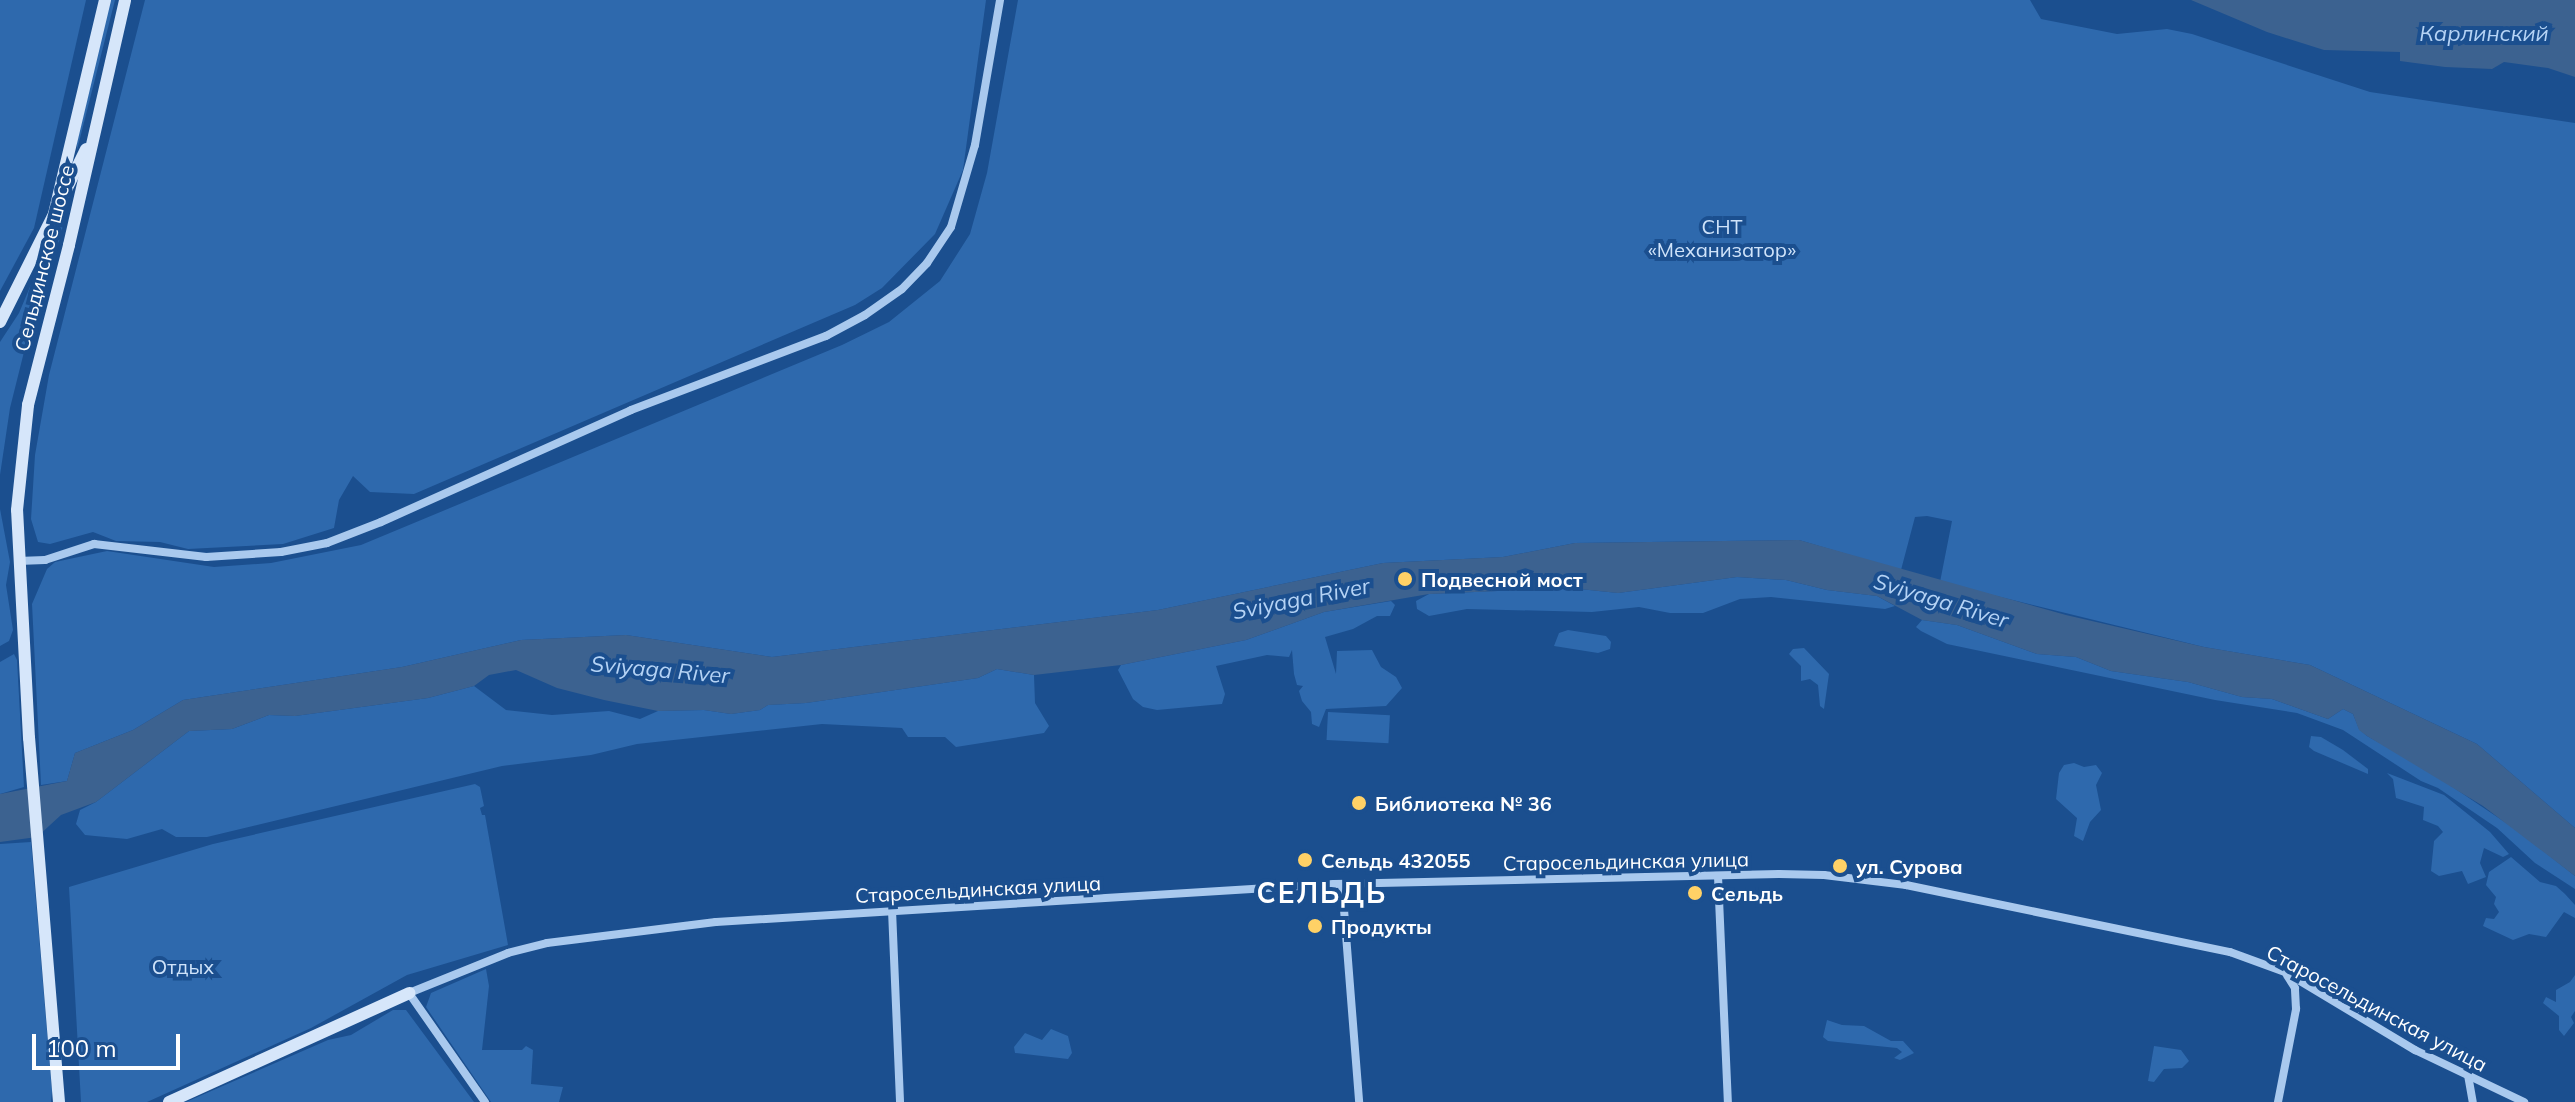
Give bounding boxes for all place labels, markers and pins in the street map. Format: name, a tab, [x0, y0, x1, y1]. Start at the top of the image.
place label: Подвесной мост	[1421, 567, 1583, 591]
marker: Подвесной мост	[1396, 570, 1414, 588]
place label: Библиотека № 36	[1375, 791, 1552, 815]
marker: Библиотека № 36	[1350, 794, 1368, 812]
place label: Сельдь 432055	[1321, 848, 1471, 872]
marker: Сельдь 432055	[1296, 851, 1314, 869]
place label: ул. Сурова	[1856, 854, 1963, 878]
marker: ул. Сурова	[1831, 857, 1849, 875]
place label: Сельдь	[1711, 881, 1783, 905]
marker: Сельдь	[1686, 884, 1704, 902]
place label: Продукты	[1331, 914, 1432, 938]
marker: Продукты	[1306, 917, 1324, 935]

